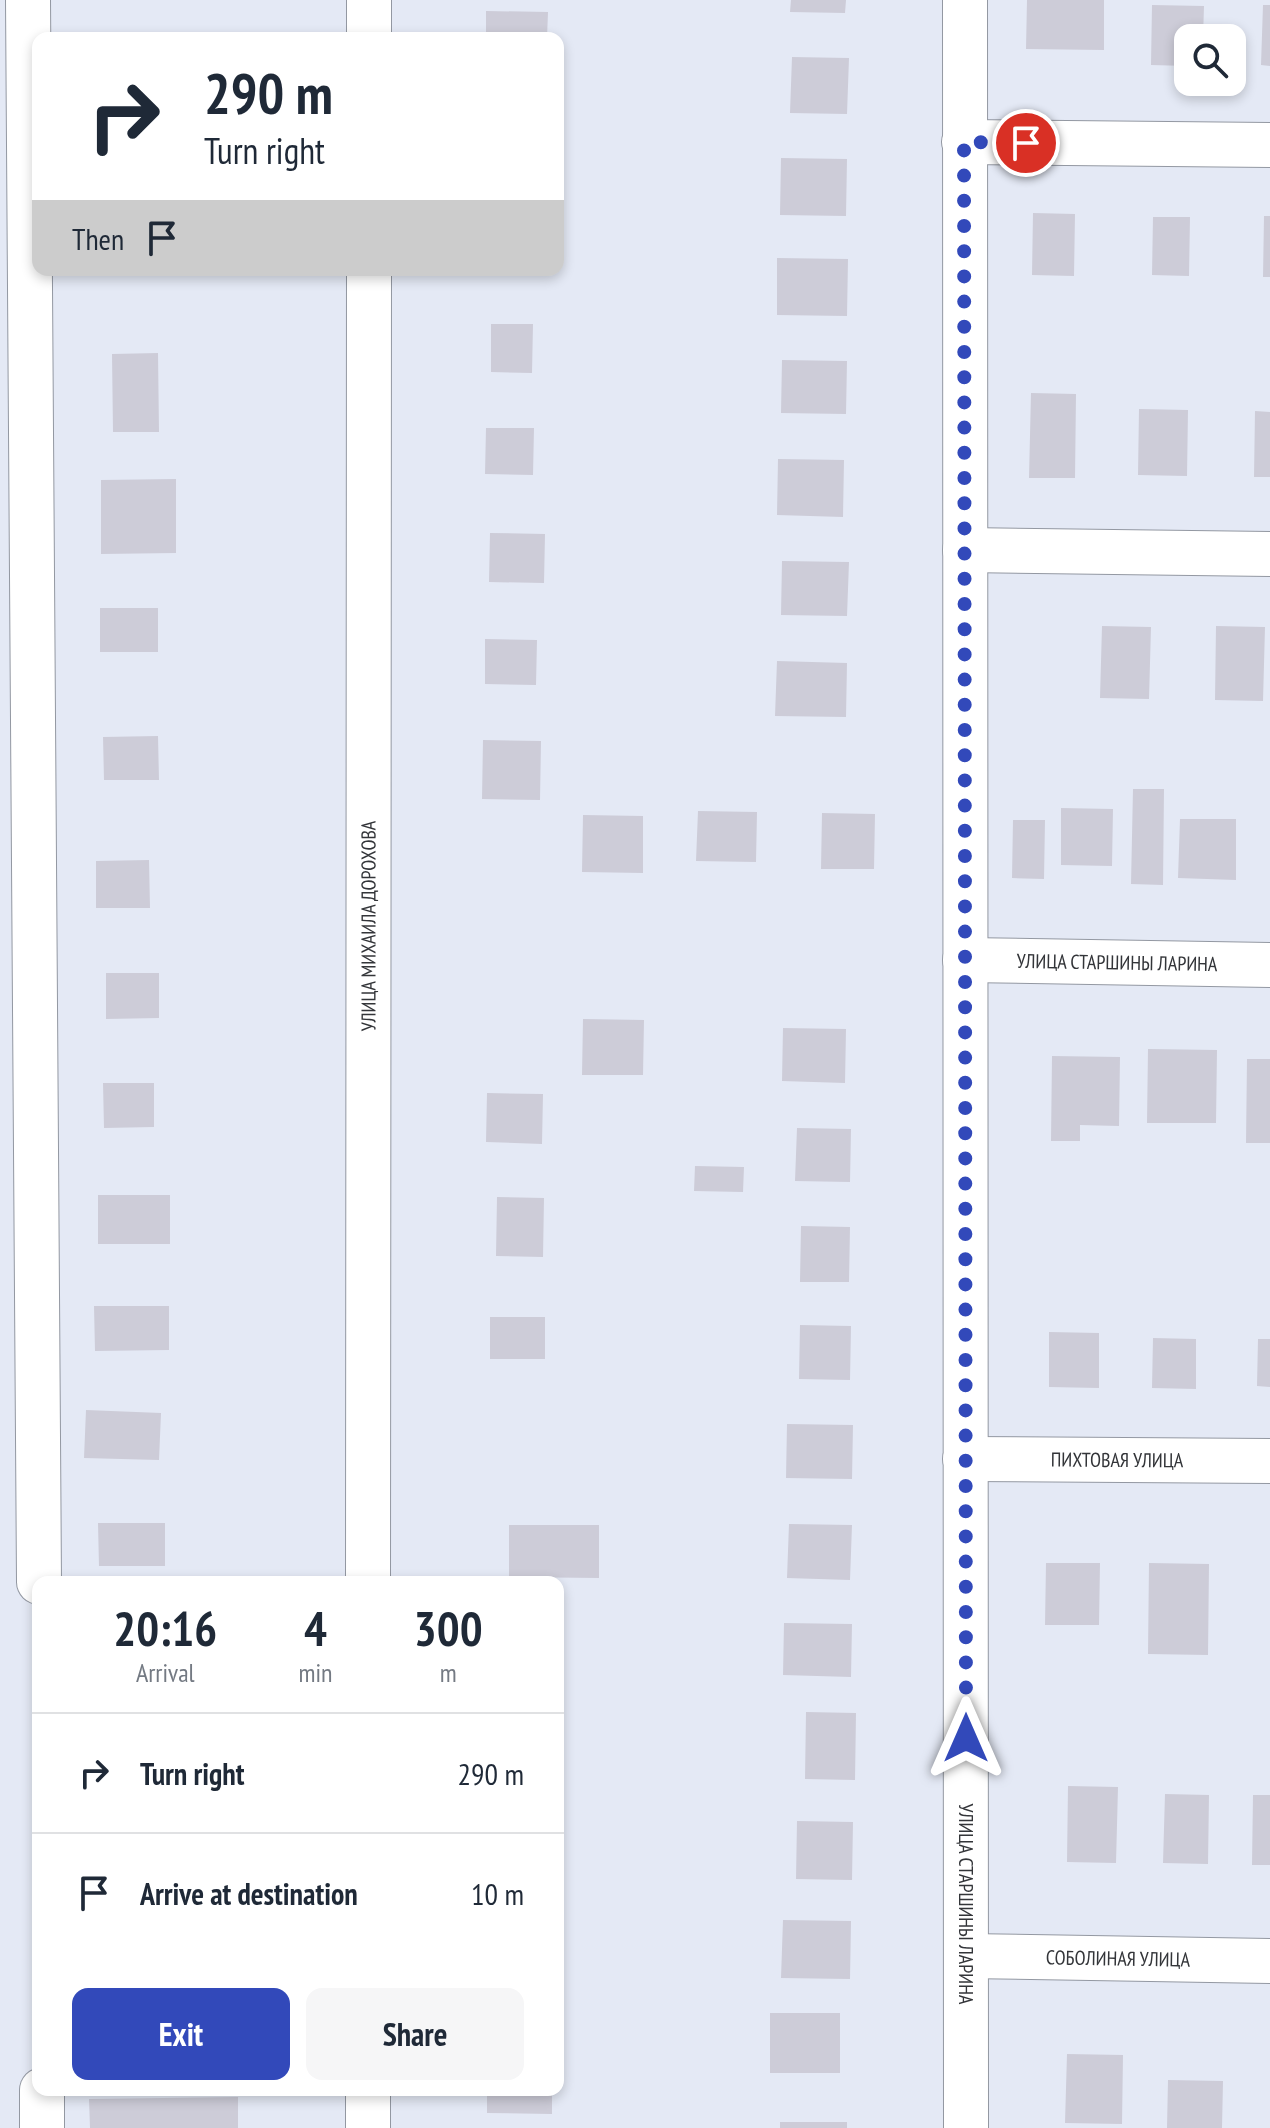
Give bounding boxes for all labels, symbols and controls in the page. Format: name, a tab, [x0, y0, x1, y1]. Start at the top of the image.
map controls	[1174, 24, 1246, 96]
button: search	[1174, 24, 1246, 96]
text: 290 m	[204, 57, 333, 129]
icon: right	[72, 64, 176, 168]
pin	[992, 109, 1060, 177]
icon: arrive	[1004, 121, 1048, 165]
text: Turn right	[204, 127, 325, 174]
icon: arrive	[140, 216, 184, 260]
text: Then	[72, 219, 124, 258]
street label: УЛИЦА МИХАИЛА ДОРОХОВА	[355, 820, 382, 1031]
street label: УЛИЦА СТАРШИНЫ ЛАРИНА	[1016, 948, 1218, 977]
street label: ПИХТОВАЯ УЛИЦА	[1051, 1447, 1184, 1473]
text: 20:16	[113, 1597, 217, 1659]
text: 4	[304, 1597, 327, 1659]
text: 300	[414, 1597, 483, 1659]
text: Arrival	[136, 1656, 195, 1689]
text: min	[298, 1656, 332, 1689]
text: m	[440, 1656, 457, 1689]
position arrow	[924, 1696, 1008, 1780]
icon: right	[72, 1751, 116, 1795]
text: Turn right	[140, 1754, 244, 1793]
text: 290 m	[458, 1754, 524, 1793]
street label: УЛИЦА СТАРШИНЫ ЛАРИНА	[953, 1804, 979, 2005]
icon: arrive	[72, 1871, 116, 1915]
text: Arrive at destination	[140, 1874, 358, 1913]
text: 10 m	[471, 1874, 524, 1913]
street label: СОБОЛИНАЯ УЛИЦА	[1046, 1944, 1191, 1973]
button: Exit	[72, 1988, 290, 2080]
button: Share	[306, 1988, 524, 2080]

